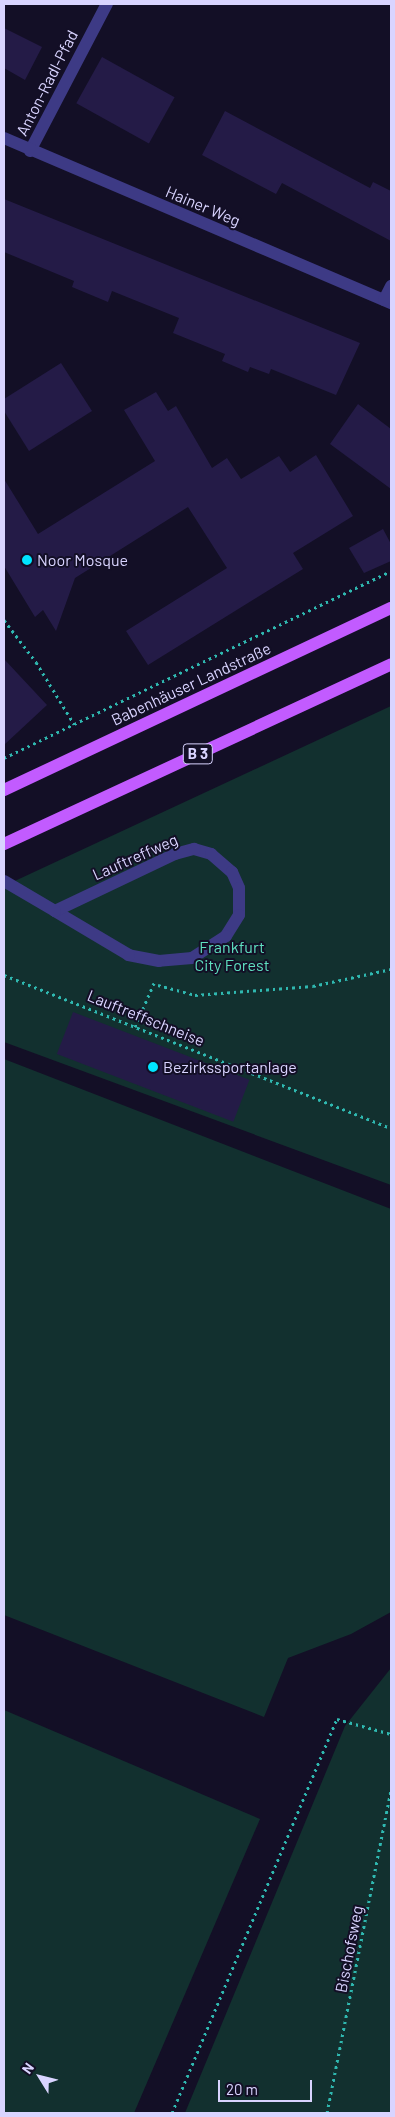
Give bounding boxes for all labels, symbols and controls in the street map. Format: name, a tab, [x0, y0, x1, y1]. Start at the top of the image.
street label: Anton-Radl-Pfad	[12, 27, 82, 139]
street label: Hainer Weg	[163, 182, 243, 230]
place label: Noor Mosque	[37, 550, 128, 570]
marker: Noor Mosque	[21, 554, 33, 566]
street label: Babenhäuser Landstraße	[108, 639, 274, 729]
road number: B 3	[182, 742, 214, 766]
street label: Lauftreffweg	[89, 830, 181, 884]
park label: Frankfurt City Forest	[195, 937, 269, 975]
street label: Lauftreffschneise	[85, 986, 207, 1050]
place label: Bezirkssportanlage	[163, 1057, 297, 1077]
marker: Bezirkssportanlage	[147, 1061, 159, 1073]
street label: Bischofsweg	[331, 1904, 367, 1994]
north arrow	[15, 2052, 65, 2102]
text: N	[18, 2059, 37, 2077]
scale bar	[220, 2070, 314, 2102]
text: 20 m	[226, 2080, 258, 2098]

